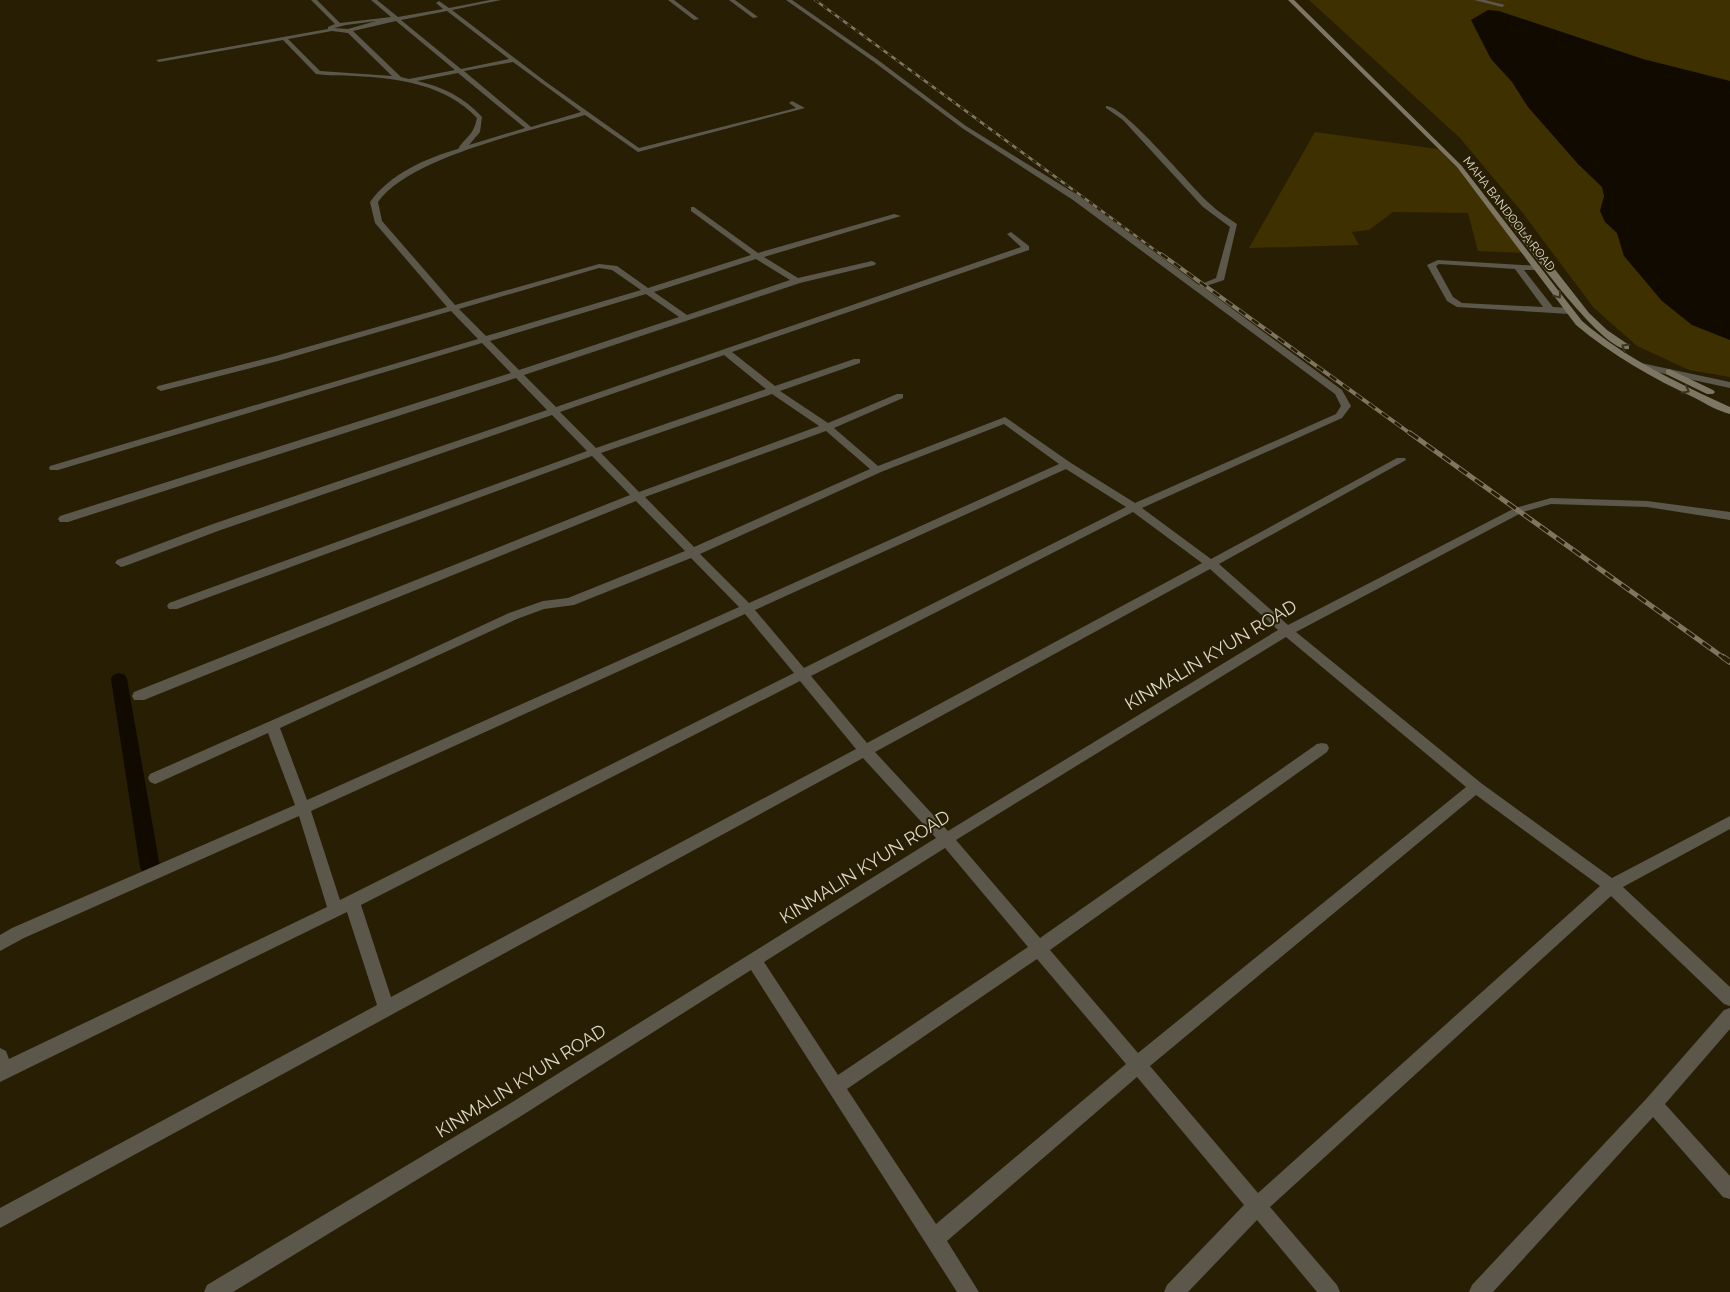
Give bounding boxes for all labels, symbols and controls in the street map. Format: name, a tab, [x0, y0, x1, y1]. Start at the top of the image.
street label: MAHA BANDOOLA ROAD	[1460, 154, 1558, 274]
one-way arrow	[1552, 289, 1560, 298]
one-way arrow	[1622, 343, 1631, 353]
one-way arrow	[1681, 384, 1690, 394]
street label: KINMALIN KYUN ROAD	[1121, 595, 1300, 714]
street label: KINMALIN KYUN ROAD	[776, 806, 954, 928]
street label: KINMALIN KYUN ROAD	[432, 1020, 610, 1142]

